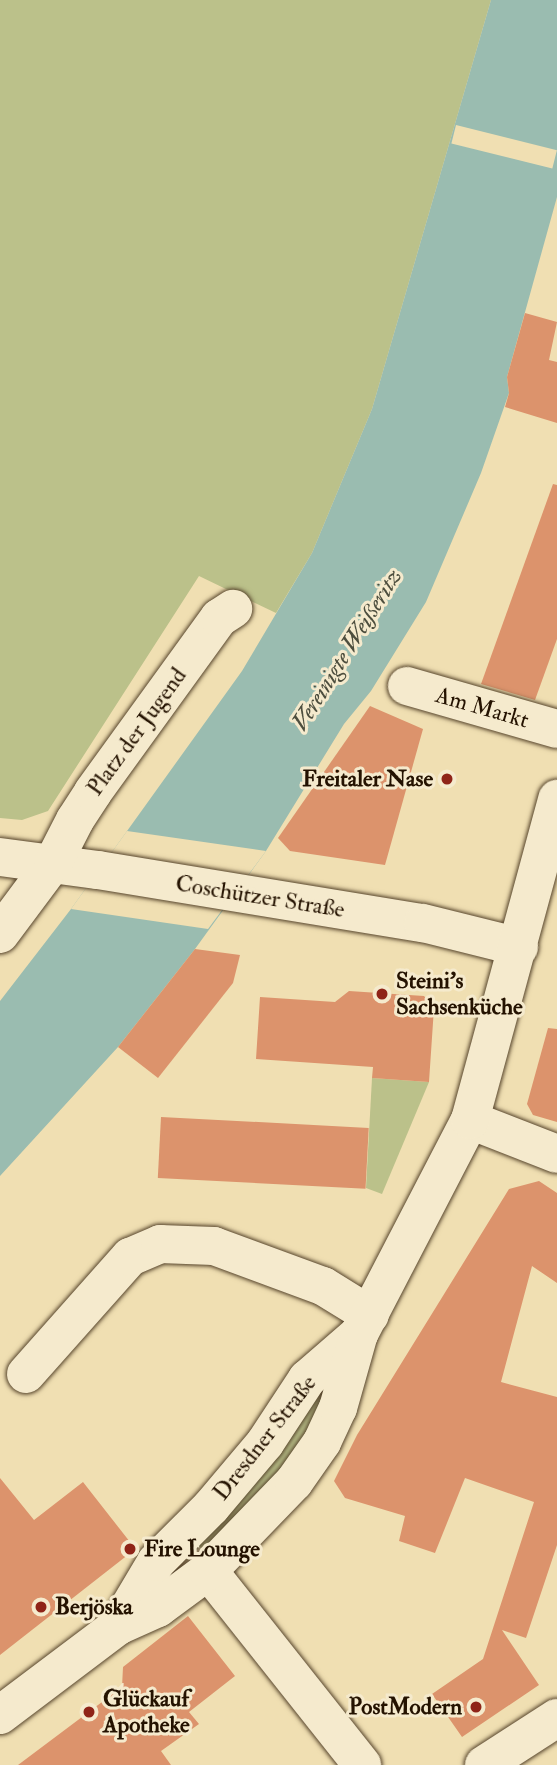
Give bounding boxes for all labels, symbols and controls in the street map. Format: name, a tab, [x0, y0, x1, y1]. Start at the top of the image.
water label: Vereinigte Weißeritz	[286, 564, 408, 736]
street label: Platz der Jugend	[81, 663, 193, 801]
street label: Am Markt	[432, 682, 532, 734]
place label: Freitaler Nase	[302, 765, 433, 793]
marker: Freitaler Nase	[439, 771, 455, 787]
street label: Coschützer Straße	[174, 870, 346, 924]
place label: Steini's Sachsenküche	[396, 967, 523, 1021]
marker: Steini's Sachsenküche	[374, 986, 390, 1002]
street label: Dresdner Straße	[208, 1370, 322, 1506]
place label: Fire Lounge	[144, 1535, 260, 1563]
marker: Fire Lounge	[122, 1541, 138, 1557]
place label: Berjöska	[55, 1593, 133, 1621]
marker: Berjöska	[33, 1599, 49, 1615]
place label: Glückauf Apotheke	[103, 1685, 190, 1739]
place label: PostModern	[349, 1693, 462, 1721]
marker: PostModern	[468, 1699, 484, 1715]
marker: Glückauf Apotheke	[81, 1704, 97, 1720]

